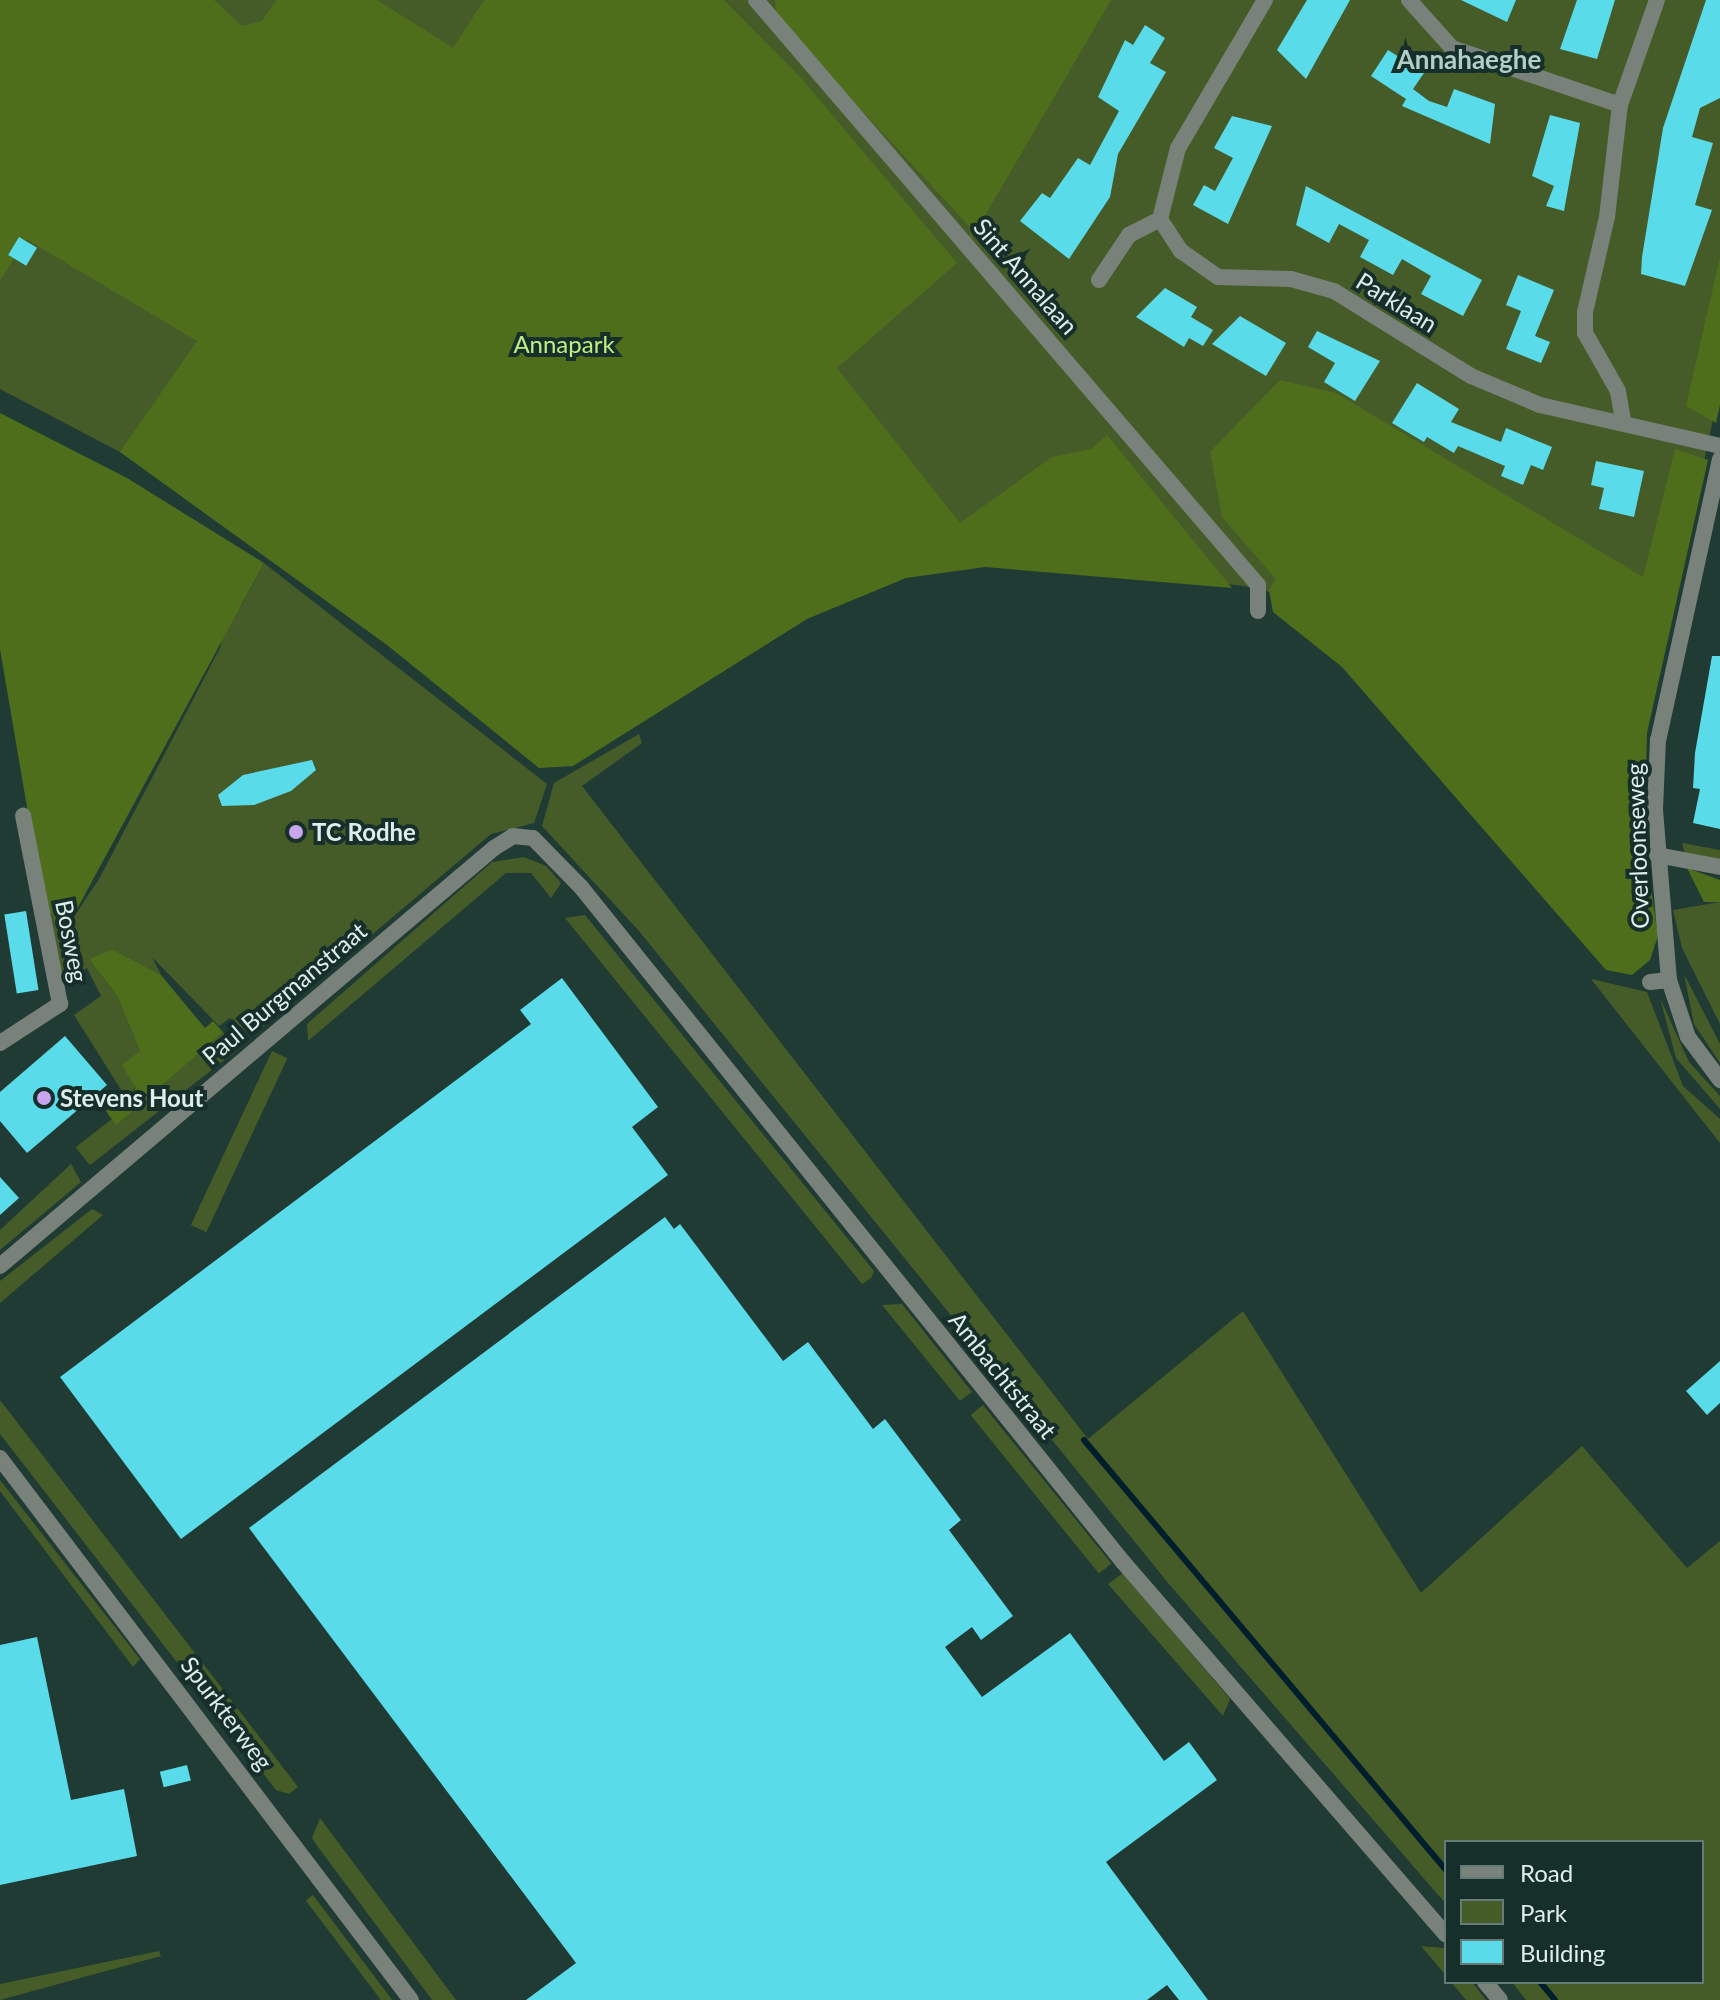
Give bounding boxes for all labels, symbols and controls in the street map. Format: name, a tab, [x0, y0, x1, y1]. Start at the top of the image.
district label: Annahaeghe	[1397, 44, 1541, 76]
street label: Sint Annalaan	[968, 212, 1084, 340]
street label: Parklaan	[1351, 266, 1443, 338]
park label: Annapark	[513, 330, 615, 358]
street label: Overloonseweg	[1620, 763, 1654, 929]
place label: TC Rodhe	[312, 818, 416, 846]
marker: TC Rodhe	[287, 823, 305, 841]
street label: Bosweg	[50, 897, 94, 985]
street label: Paul Burgmanstraat	[196, 916, 372, 1070]
place label: Stevens Hout	[60, 1084, 203, 1112]
marker: Stevens Hout	[35, 1089, 53, 1107]
street label: Ambachtstraat	[943, 1306, 1063, 1444]
street label: Spurkterweg	[175, 1651, 279, 1775]
legend	[1444, 1840, 1704, 1984]
text: Road	[1520, 1858, 1573, 1887]
text: Park	[1520, 1898, 1567, 1927]
text: Building	[1520, 1938, 1605, 1967]

